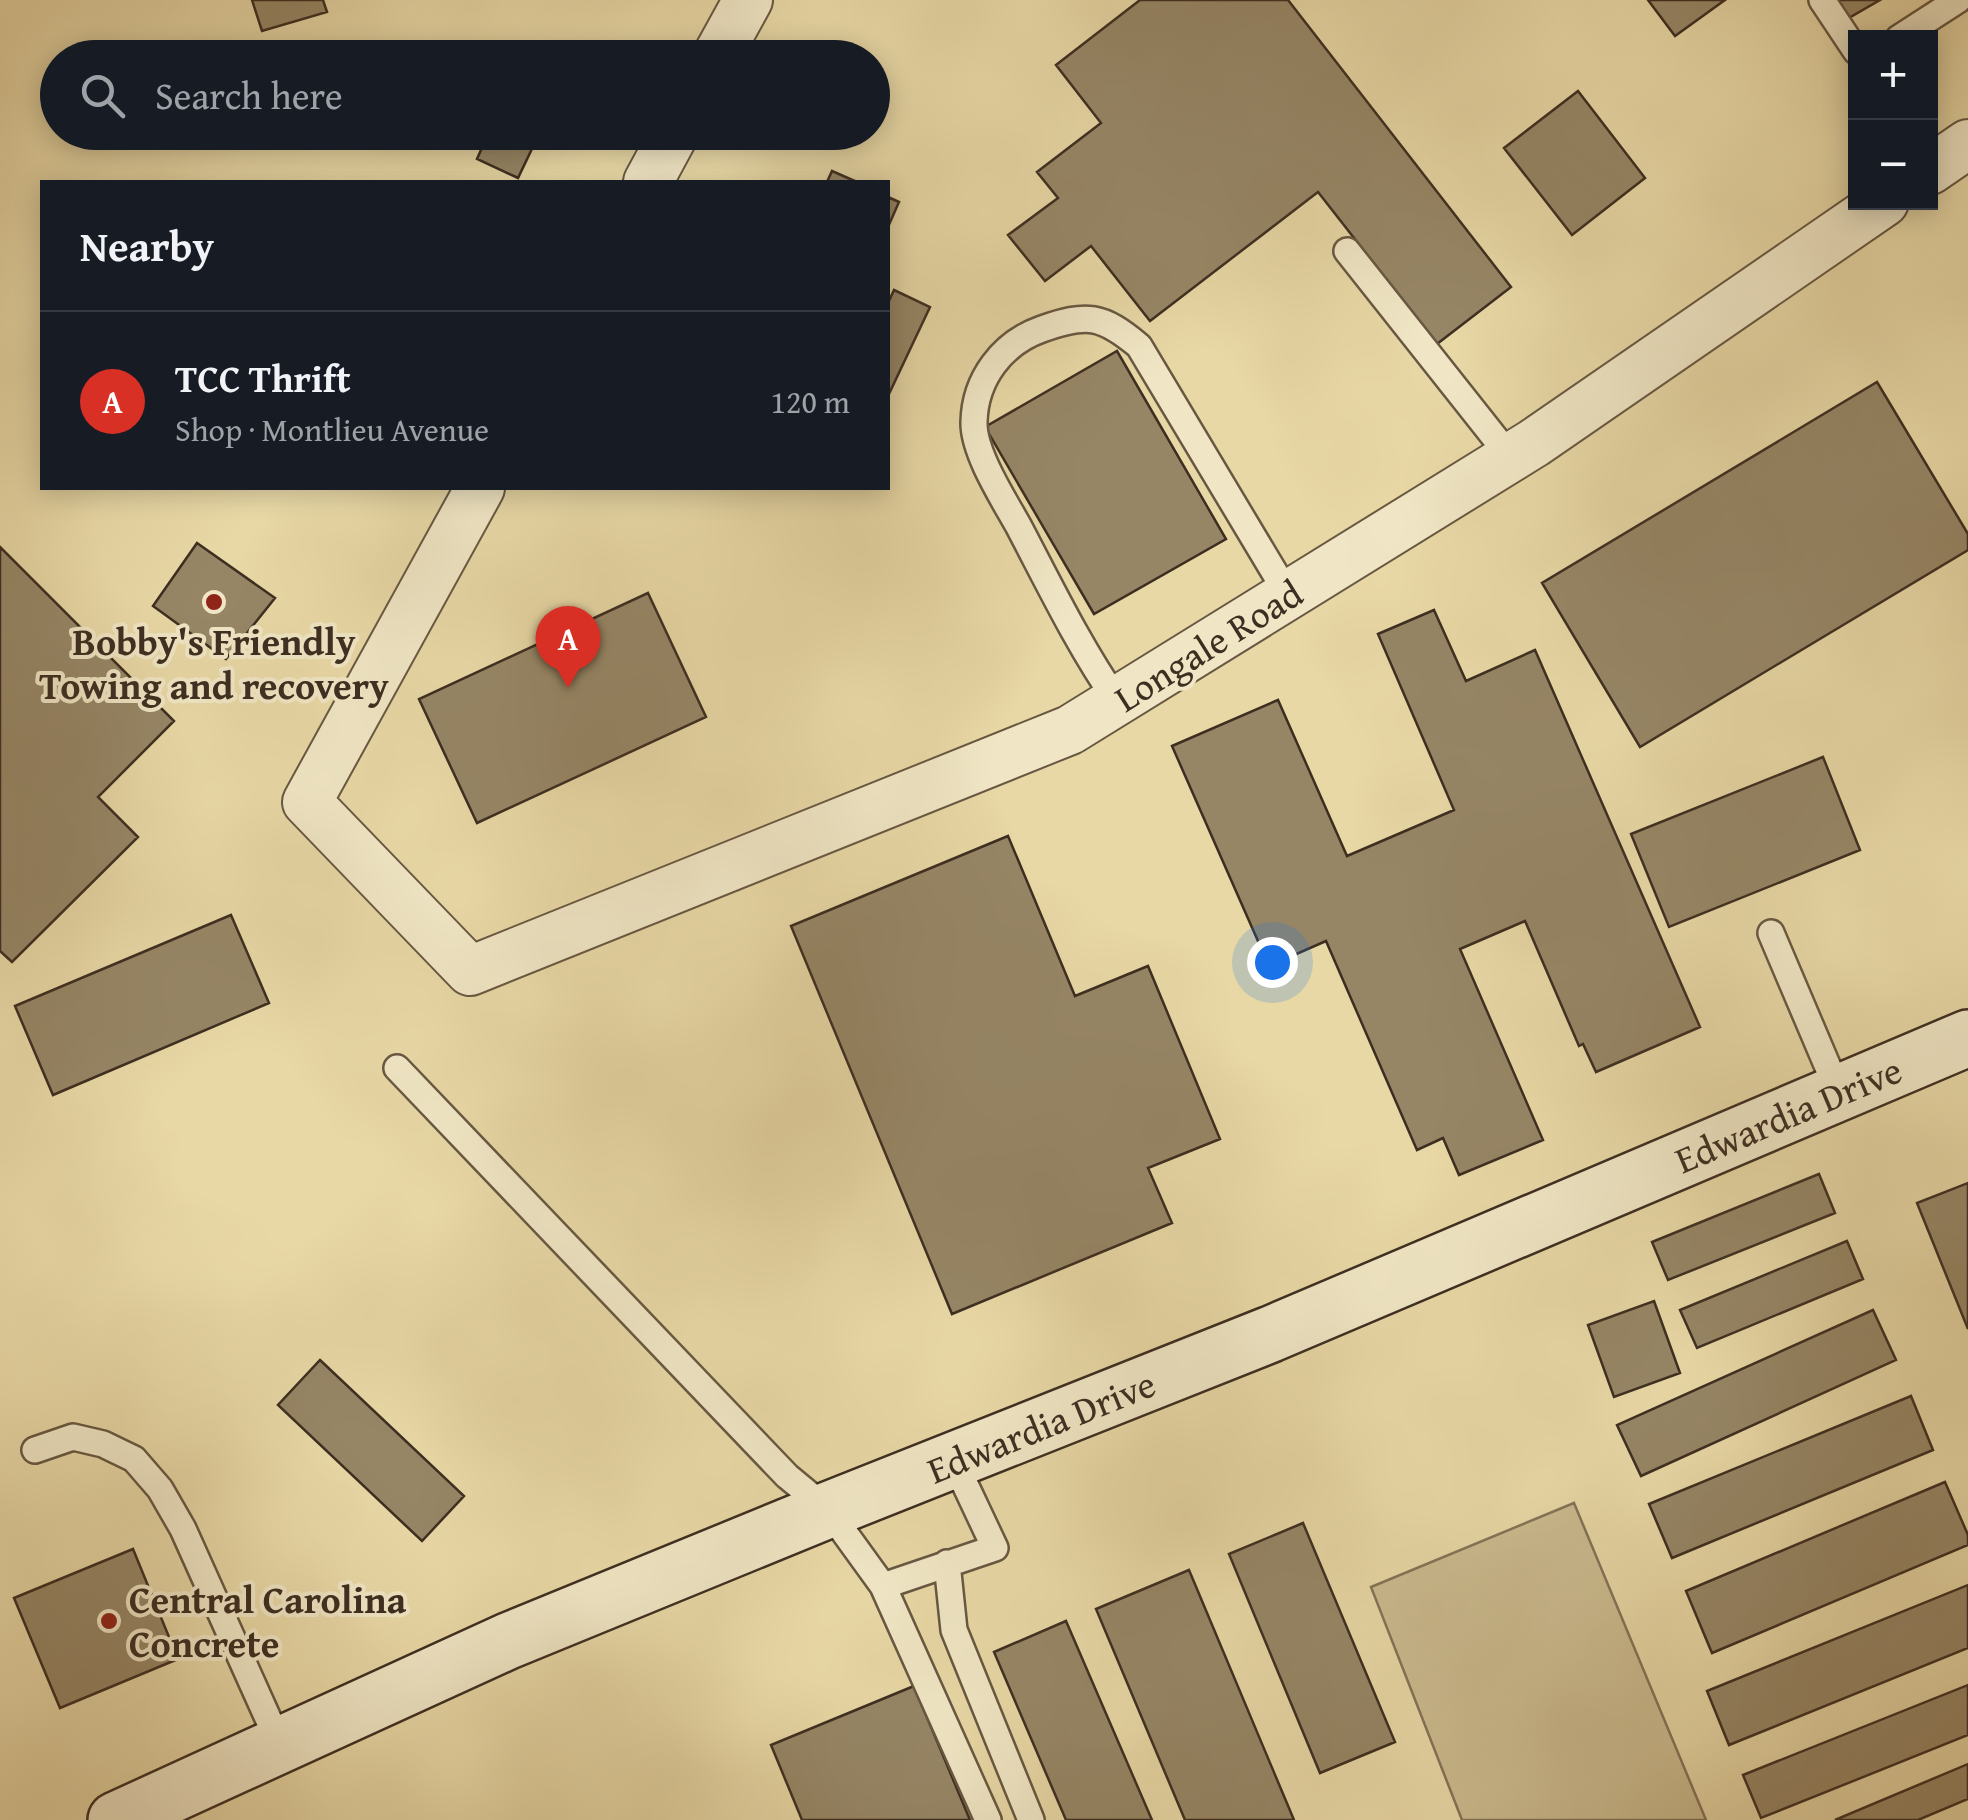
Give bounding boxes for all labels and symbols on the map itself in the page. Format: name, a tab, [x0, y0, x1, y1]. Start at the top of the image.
street label: Longale Road	[1103, 565, 1314, 725]
marker: Bobby's Friendly Towing and recovery	[203, 591, 225, 613]
pin: A	[536, 606, 600, 688]
place label: Bobby's Friendly Towing and recovery	[39, 613, 389, 713]
your location	[1247, 937, 1298, 988]
street label: Edwardia Drive	[1666, 1041, 1910, 1187]
street label: Edwardia Drive	[918, 1355, 1164, 1497]
place label: Central Carolina Concrete	[129, 1571, 407, 1671]
marker: Central Carolina Concrete	[98, 1610, 120, 1632]

